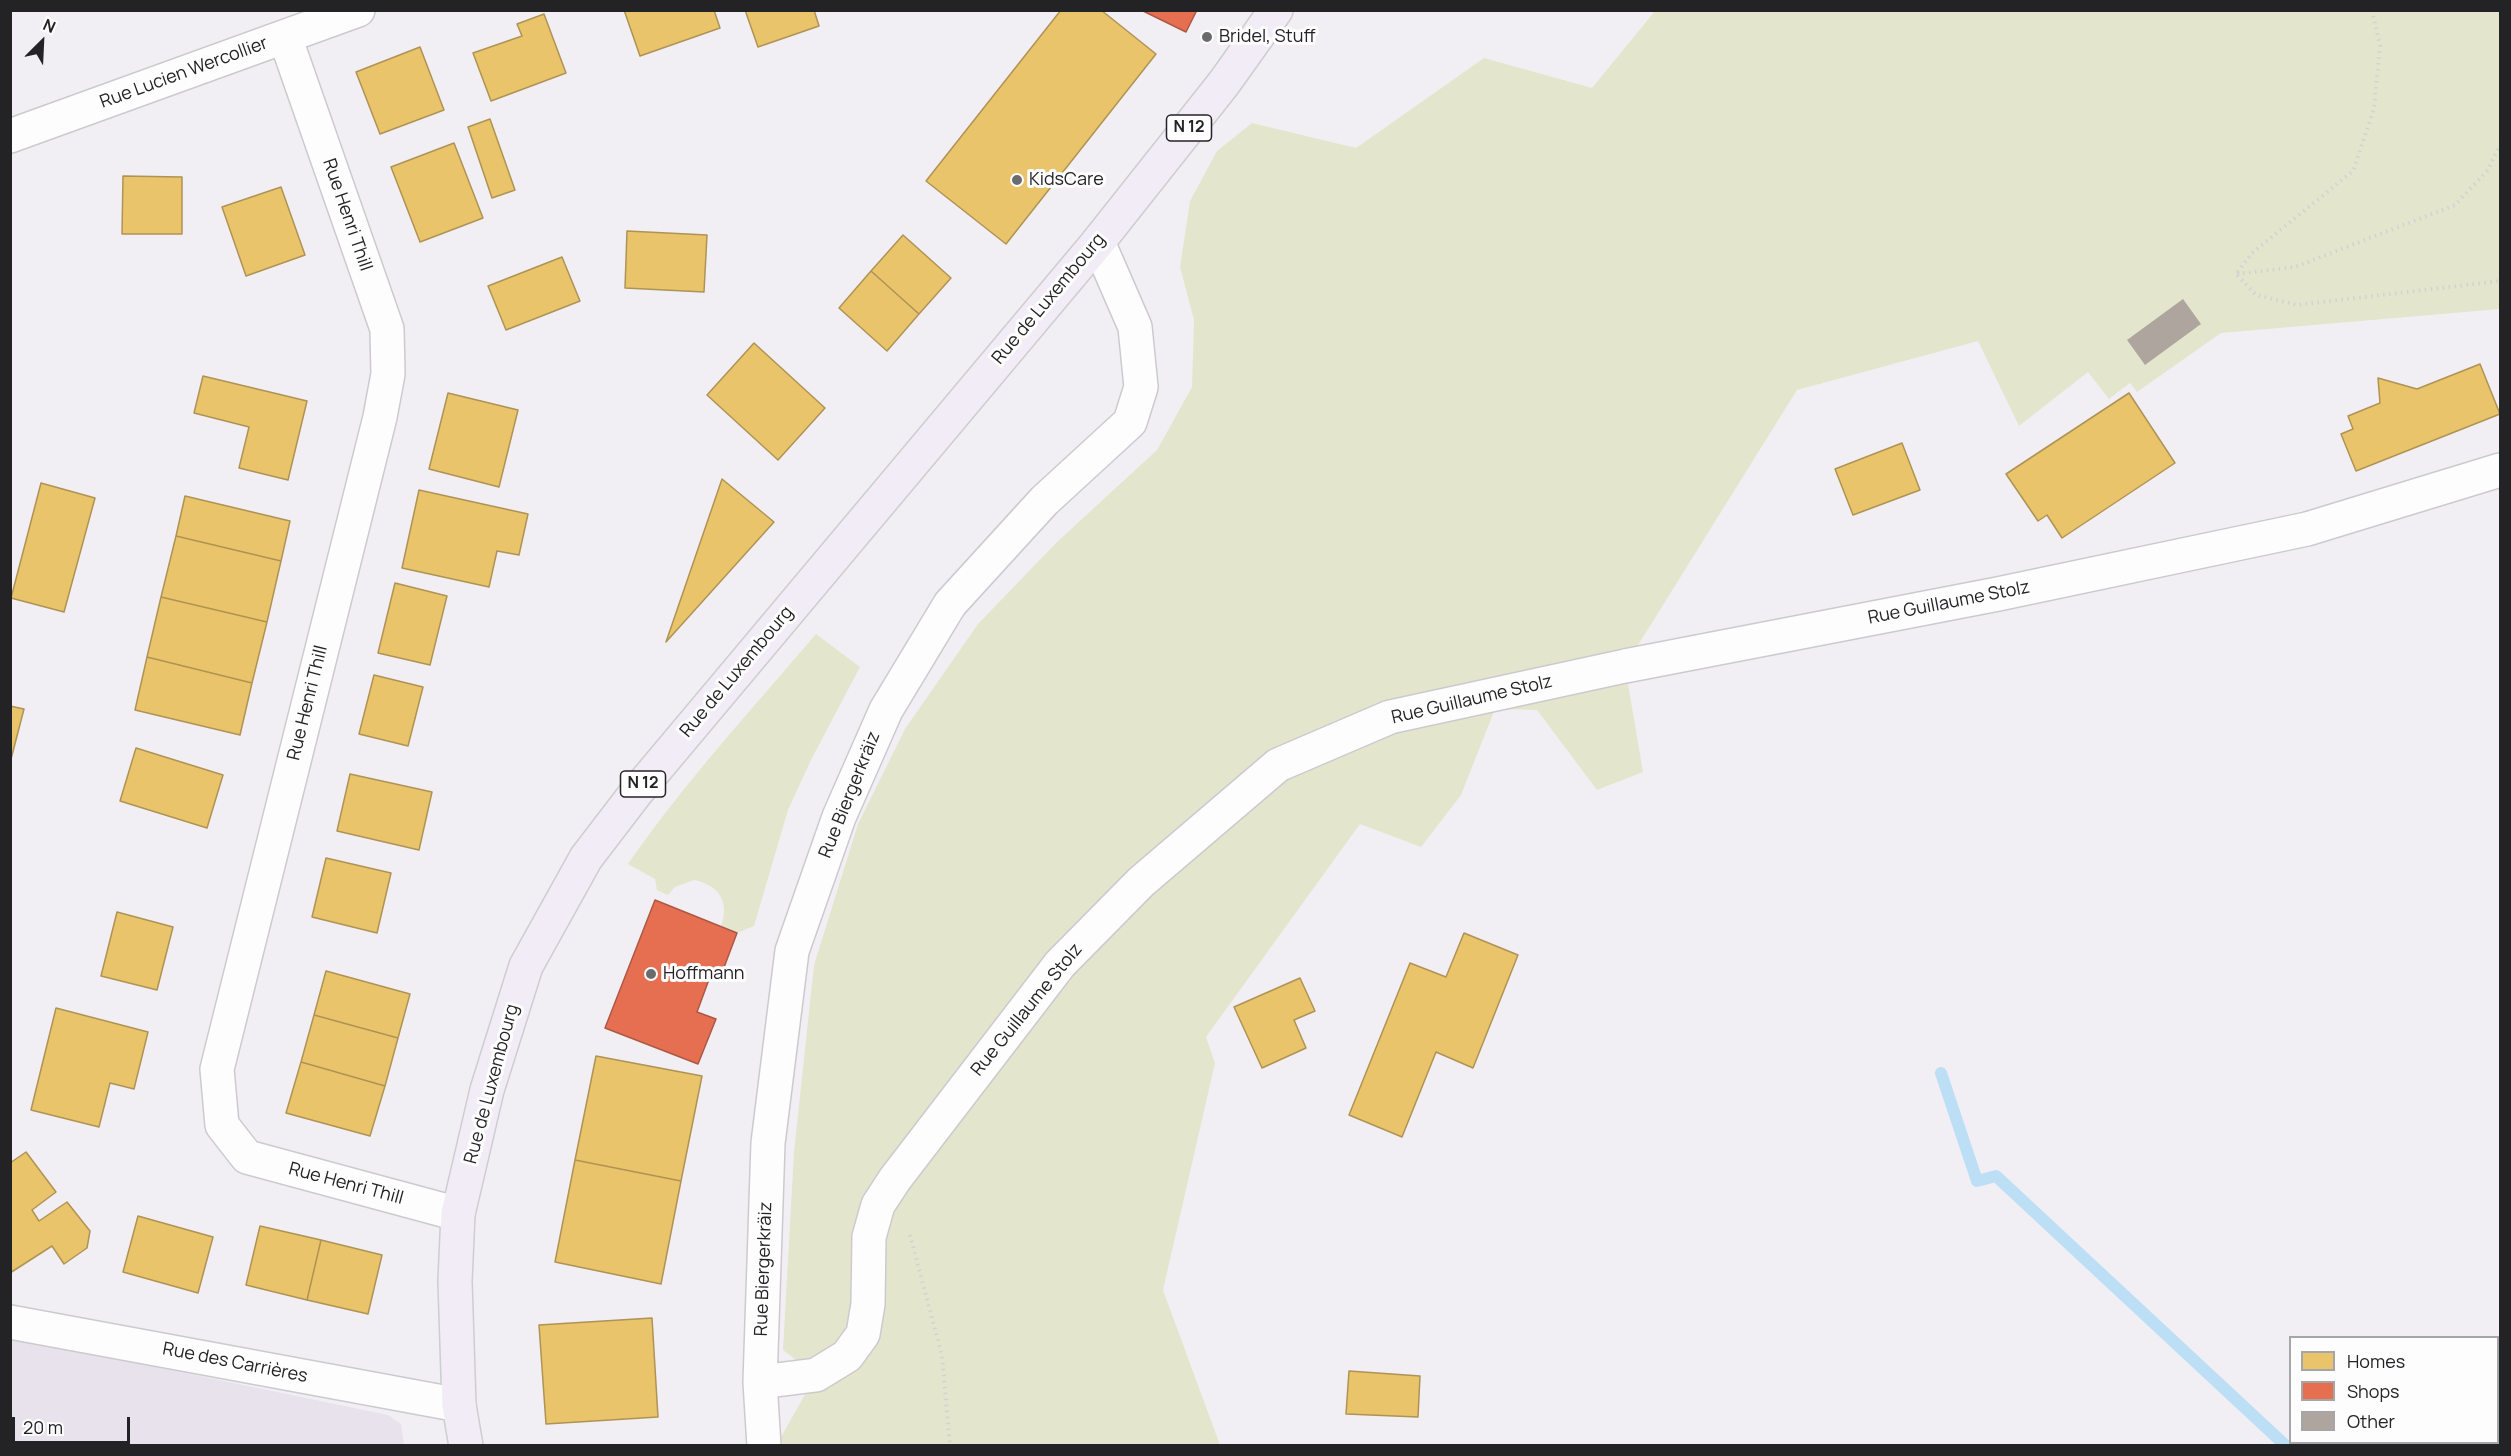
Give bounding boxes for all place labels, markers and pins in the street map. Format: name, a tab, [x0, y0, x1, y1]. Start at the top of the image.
place label: Bridel, Stuff	[1219, 26, 1315, 48]
marker: Bridel, Stuff	[1200, 30, 1214, 44]
place label: KidsCare	[1029, 169, 1104, 191]
marker: KidsCare	[1010, 173, 1024, 187]
place label: Hoffmann	[663, 963, 745, 985]
marker: Hoffmann	[644, 967, 658, 981]

